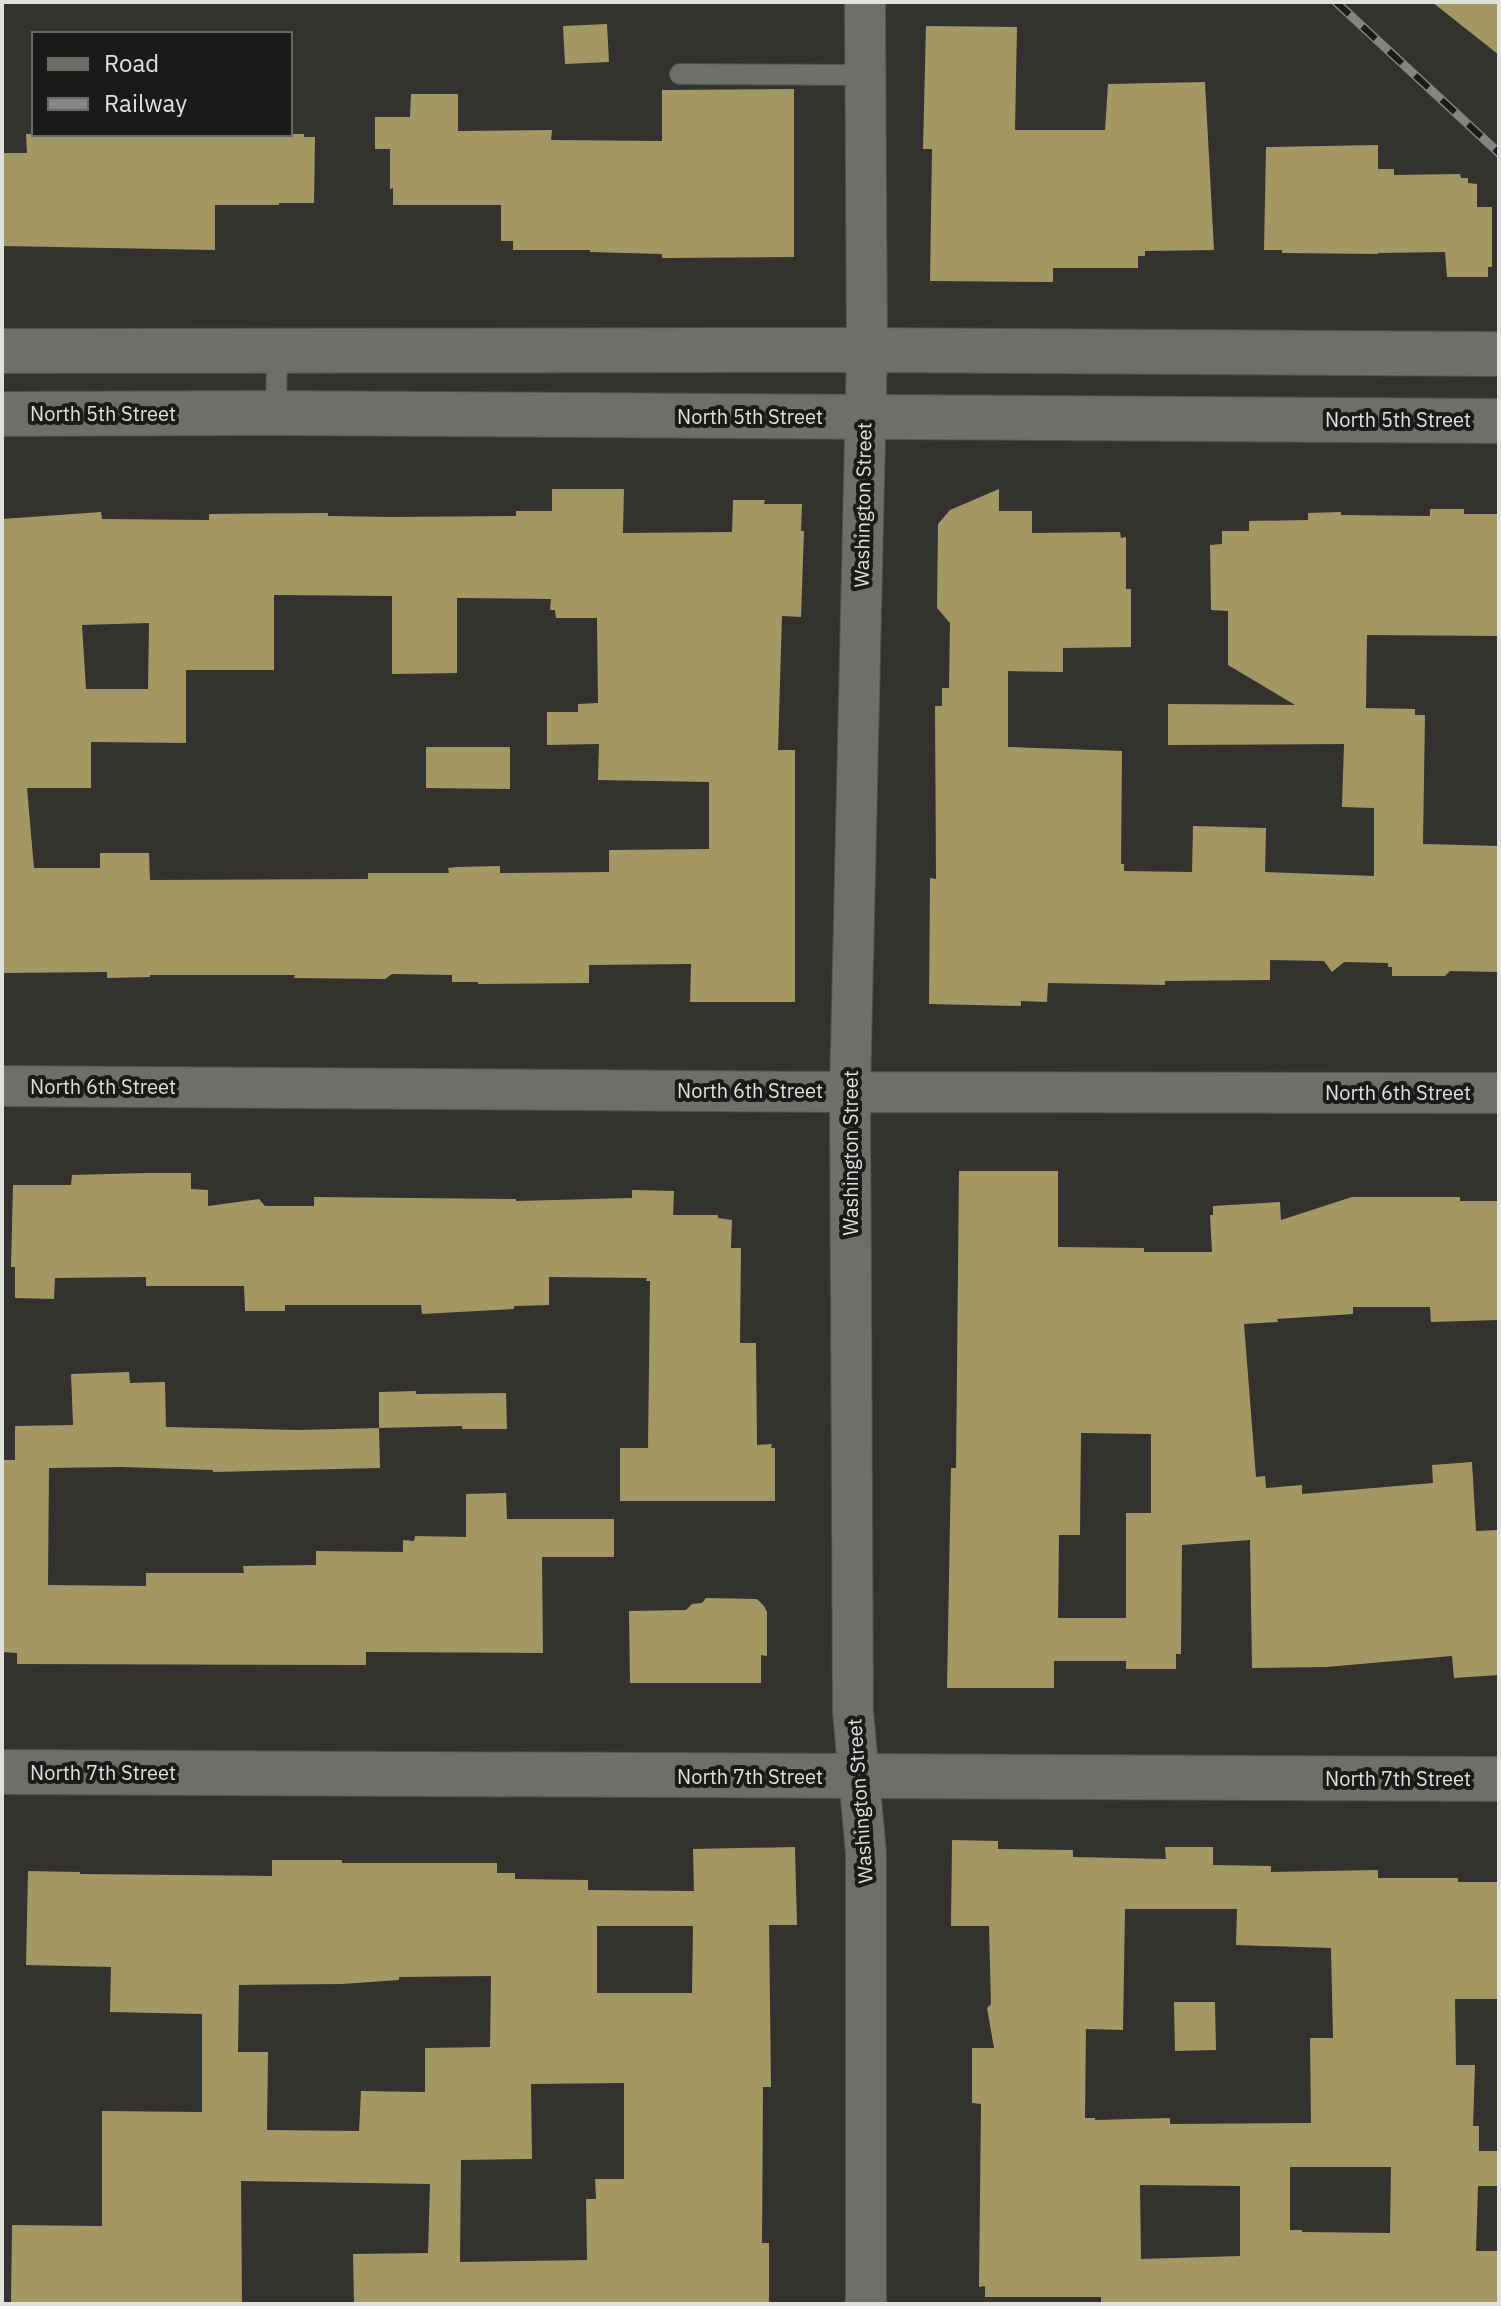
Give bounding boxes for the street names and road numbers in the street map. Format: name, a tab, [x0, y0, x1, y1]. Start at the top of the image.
street label: North 5th Street	[30, 400, 176, 427]
street label: North 5th Street	[677, 403, 823, 430]
street label: North 5th Street	[1325, 406, 1471, 433]
street label: Washington Street	[848, 422, 877, 588]
street label: Washington Street	[837, 1070, 864, 1236]
street label: North 6th Street	[30, 1073, 176, 1100]
street label: North 6th Street	[677, 1077, 823, 1104]
street label: North 6th Street	[1325, 1079, 1471, 1106]
street label: Washington Street	[840, 1718, 879, 1884]
street label: North 7th Street	[30, 1759, 176, 1786]
street label: North 7th Street	[677, 1763, 823, 1790]
street label: North 7th Street	[1325, 1765, 1471, 1792]

